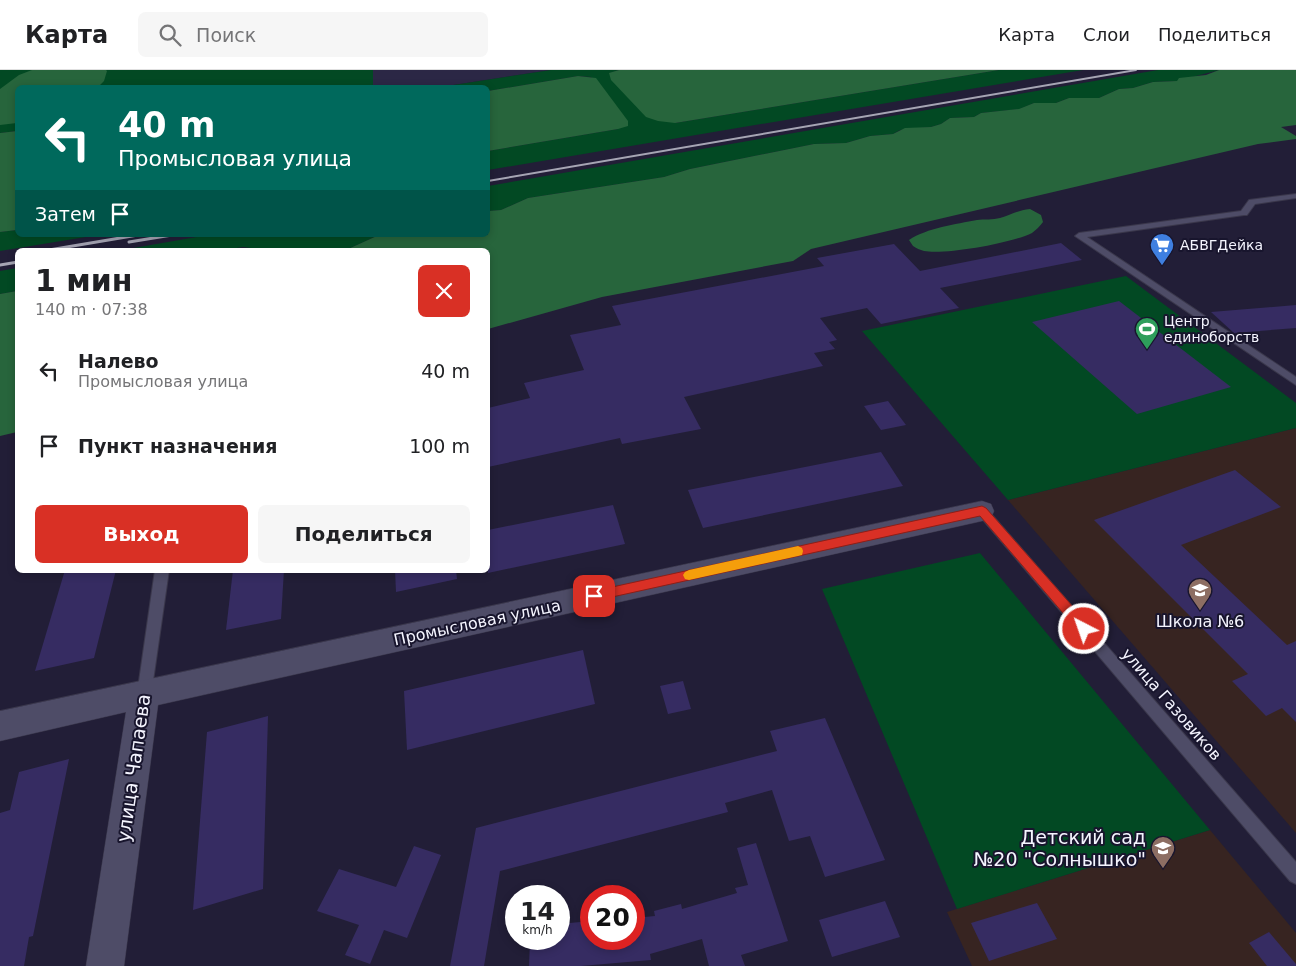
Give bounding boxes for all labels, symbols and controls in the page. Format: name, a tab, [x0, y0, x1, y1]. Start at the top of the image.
search box	[138, 12, 488, 57]
text: Карта	[25, 21, 108, 49]
icon: search	[156, 21, 184, 49]
text: Поиск	[196, 24, 256, 46]
text: Карта	[998, 24, 1055, 45]
text: Слои	[1083, 24, 1130, 45]
text: Поделиться	[1158, 24, 1271, 45]
icon: left	[35, 105, 100, 170]
text: 40 m	[118, 105, 215, 145]
text: Промысловая улица	[118, 146, 352, 171]
icon: arrive	[106, 200, 134, 228]
text: Затем	[35, 203, 96, 225]
supermarket icon: АБВГДейка	[1149, 232, 1175, 266]
place label: АБВГДейка	[1180, 237, 1263, 253]
text: 1 мин	[35, 263, 133, 298]
button: close	[418, 265, 470, 317]
text: 140 m · 07:38	[35, 300, 148, 319]
place label: Центр единоборств	[1164, 313, 1259, 345]
sports icon: Центр единоборств	[1134, 316, 1160, 350]
text: Налево	[78, 350, 159, 372]
icon: left	[35, 357, 63, 385]
text: 40 m	[421, 360, 470, 382]
text: Промысловая улица	[78, 372, 248, 391]
icon: arrive	[35, 432, 63, 460]
text: Пункт назначения	[78, 435, 277, 457]
text: 100 m	[409, 435, 470, 457]
button: Выход	[35, 505, 248, 563]
button: Поделиться	[258, 505, 470, 563]
pin	[573, 575, 615, 617]
school or university icon: Школа №6	[1187, 577, 1213, 611]
icon: arrive	[580, 582, 608, 610]
street label: Промысловая улица	[392, 595, 562, 649]
position arrow	[1057, 602, 1109, 654]
place label: Школа №6	[1156, 612, 1244, 631]
street label: улица Газовиков	[1118, 644, 1226, 764]
street label: улица Чапаева	[112, 692, 154, 844]
place label: Детский сад №20 "Солнышко"	[974, 826, 1146, 870]
school or university icon: Детский сад №20 "Солнышко"	[1150, 835, 1176, 869]
speed limit sign: 20	[580, 885, 645, 950]
text: 14	[520, 897, 555, 926]
text: km/h	[522, 923, 553, 937]

